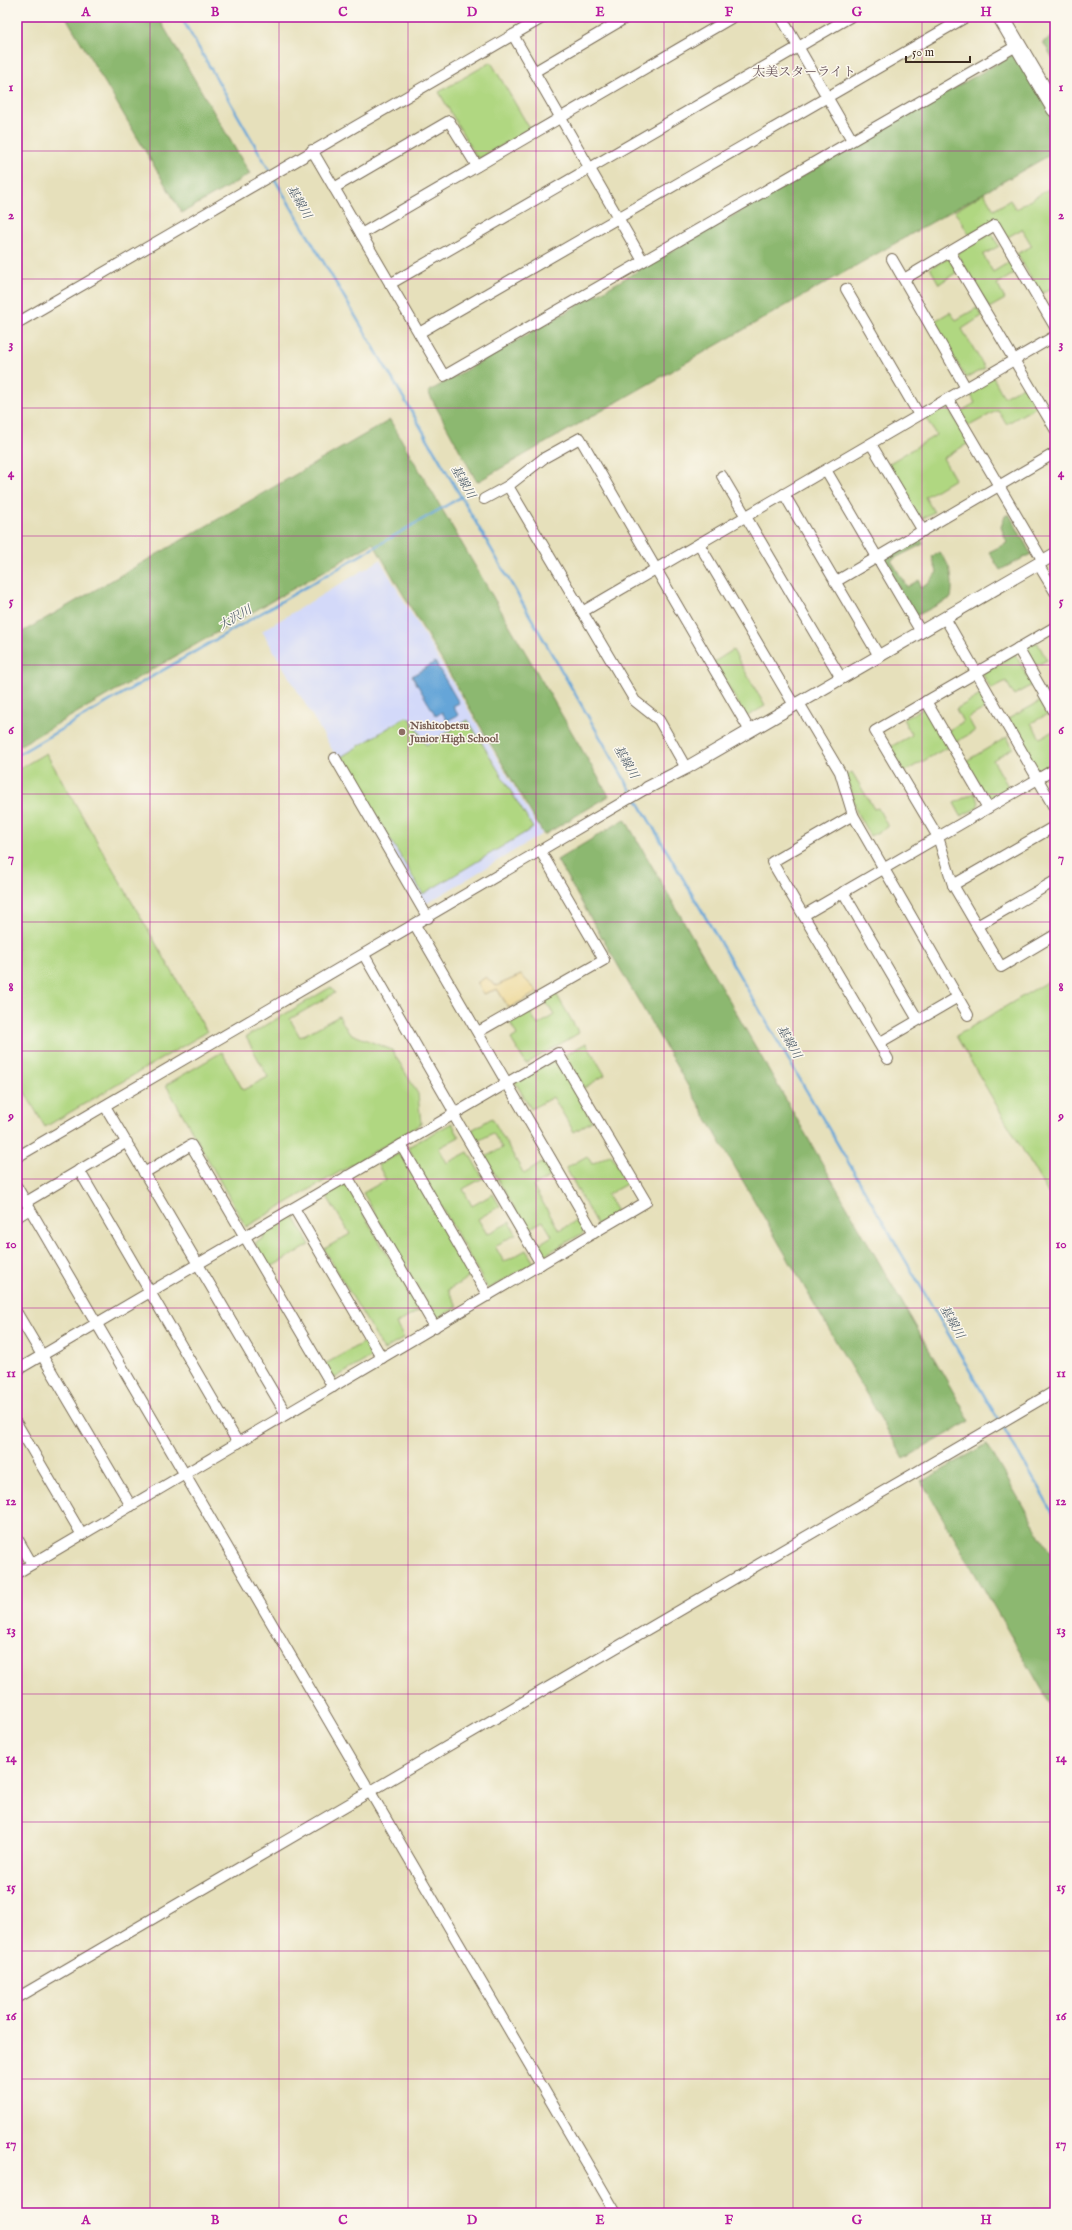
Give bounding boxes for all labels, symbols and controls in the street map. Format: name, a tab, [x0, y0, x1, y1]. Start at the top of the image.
text: A	[81, 4, 92, 21]
text: B	[211, 4, 220, 21]
text: C	[338, 4, 348, 21]
text: D	[467, 4, 478, 21]
text: E	[595, 4, 605, 21]
text: F	[725, 4, 734, 21]
text: G	[852, 4, 863, 21]
text: H	[980, 4, 992, 21]
scale bar	[906, 38, 970, 64]
text: 50 m	[912, 45, 934, 60]
district label: 太美スターライト	[752, 64, 856, 81]
text: 1	[9, 79, 14, 96]
text: 1	[1059, 79, 1064, 96]
water label: 基線川	[284, 183, 315, 223]
text: 2	[8, 207, 14, 224]
text: 2	[1058, 207, 1064, 224]
text: 3	[9, 336, 14, 353]
text: 3	[1059, 336, 1064, 353]
water label: 基線川	[448, 463, 479, 503]
text: 4	[8, 465, 15, 482]
text: 4	[1058, 465, 1065, 482]
text: 5	[9, 593, 14, 610]
text: 5	[1059, 593, 1064, 610]
water label: 大沢川	[216, 602, 256, 633]
place label: Nishitobetsu Junior High School	[408, 719, 500, 746]
text: 6	[8, 722, 14, 739]
text: 6	[1058, 722, 1064, 739]
marker: Nishitobetsu Junior High School	[397, 727, 407, 737]
water label: 基線川	[611, 743, 642, 783]
text: 7	[8, 850, 14, 867]
text: 7	[1058, 850, 1064, 867]
text: 8	[8, 979, 14, 996]
text: 8	[1058, 979, 1064, 996]
water label: 基線川	[774, 1023, 805, 1063]
text: 9	[7, 1108, 14, 1125]
text: 9	[1057, 1108, 1064, 1125]
text: 10	[5, 1236, 17, 1253]
text: 10	[1055, 1236, 1067, 1253]
water label: 基線川	[937, 1303, 968, 1343]
text: 11	[6, 1365, 16, 1382]
text: 11	[1056, 1365, 1066, 1382]
text: 12	[6, 1493, 16, 1510]
text: 12	[1056, 1493, 1066, 1510]
text: 13	[6, 1622, 16, 1639]
text: 13	[1056, 1622, 1066, 1639]
text: 14	[5, 1750, 17, 1767]
text: 14	[1055, 1750, 1067, 1767]
text: 15	[6, 1879, 16, 1896]
text: 15	[1056, 1879, 1066, 1896]
text: 16	[6, 2008, 17, 2025]
text: 16	[1056, 2008, 1067, 2025]
text: 17	[6, 2136, 16, 2153]
text: 17	[1056, 2136, 1066, 2153]
text: A	[81, 2212, 92, 2229]
text: B	[211, 2212, 220, 2229]
text: C	[338, 2212, 348, 2229]
text: D	[467, 2212, 478, 2229]
text: E	[595, 2212, 605, 2229]
text: F	[725, 2212, 734, 2229]
text: G	[852, 2212, 863, 2229]
text: H	[980, 2212, 992, 2229]

